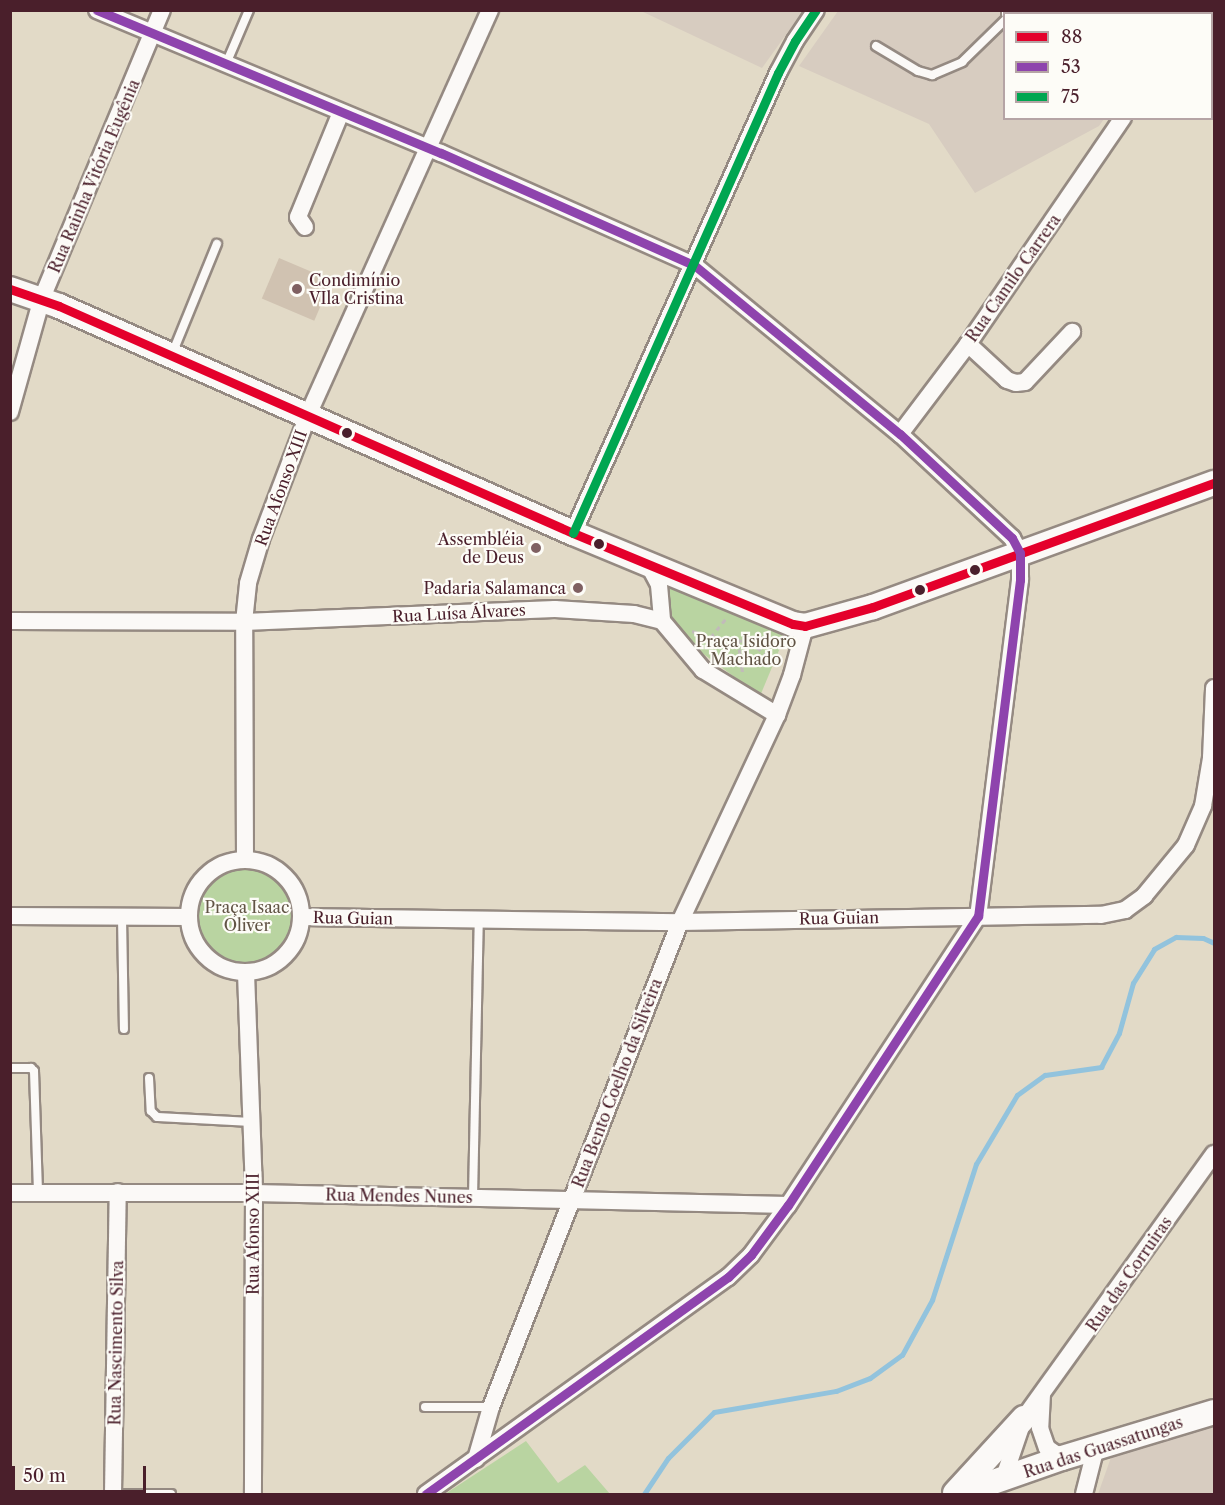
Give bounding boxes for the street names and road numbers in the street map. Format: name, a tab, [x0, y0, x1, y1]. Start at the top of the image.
street label: Rua Rainha Vitória Eugênia	[44, 76, 144, 276]
street label: Rua Camilo Carrera	[962, 210, 1064, 346]
street label: Rua Afonso XIII	[251, 427, 311, 549]
street label: Rua Luísa Álvares	[391, 600, 527, 626]
street label: Rua Guian	[313, 908, 393, 928]
street label: Rua Guian	[799, 908, 879, 928]
street label: Rua Bento Coelho da Silveira	[568, 976, 666, 1190]
street label: Rua Afonso XIII	[243, 1172, 263, 1296]
street label: Rua Mendes Nunes	[325, 1185, 473, 1207]
street label: Rua das Corruiras	[1082, 1213, 1176, 1335]
street label: Rua Nascimento Silva	[105, 1260, 127, 1426]
street label: Rua das Guassatungas	[1021, 1412, 1185, 1482]

